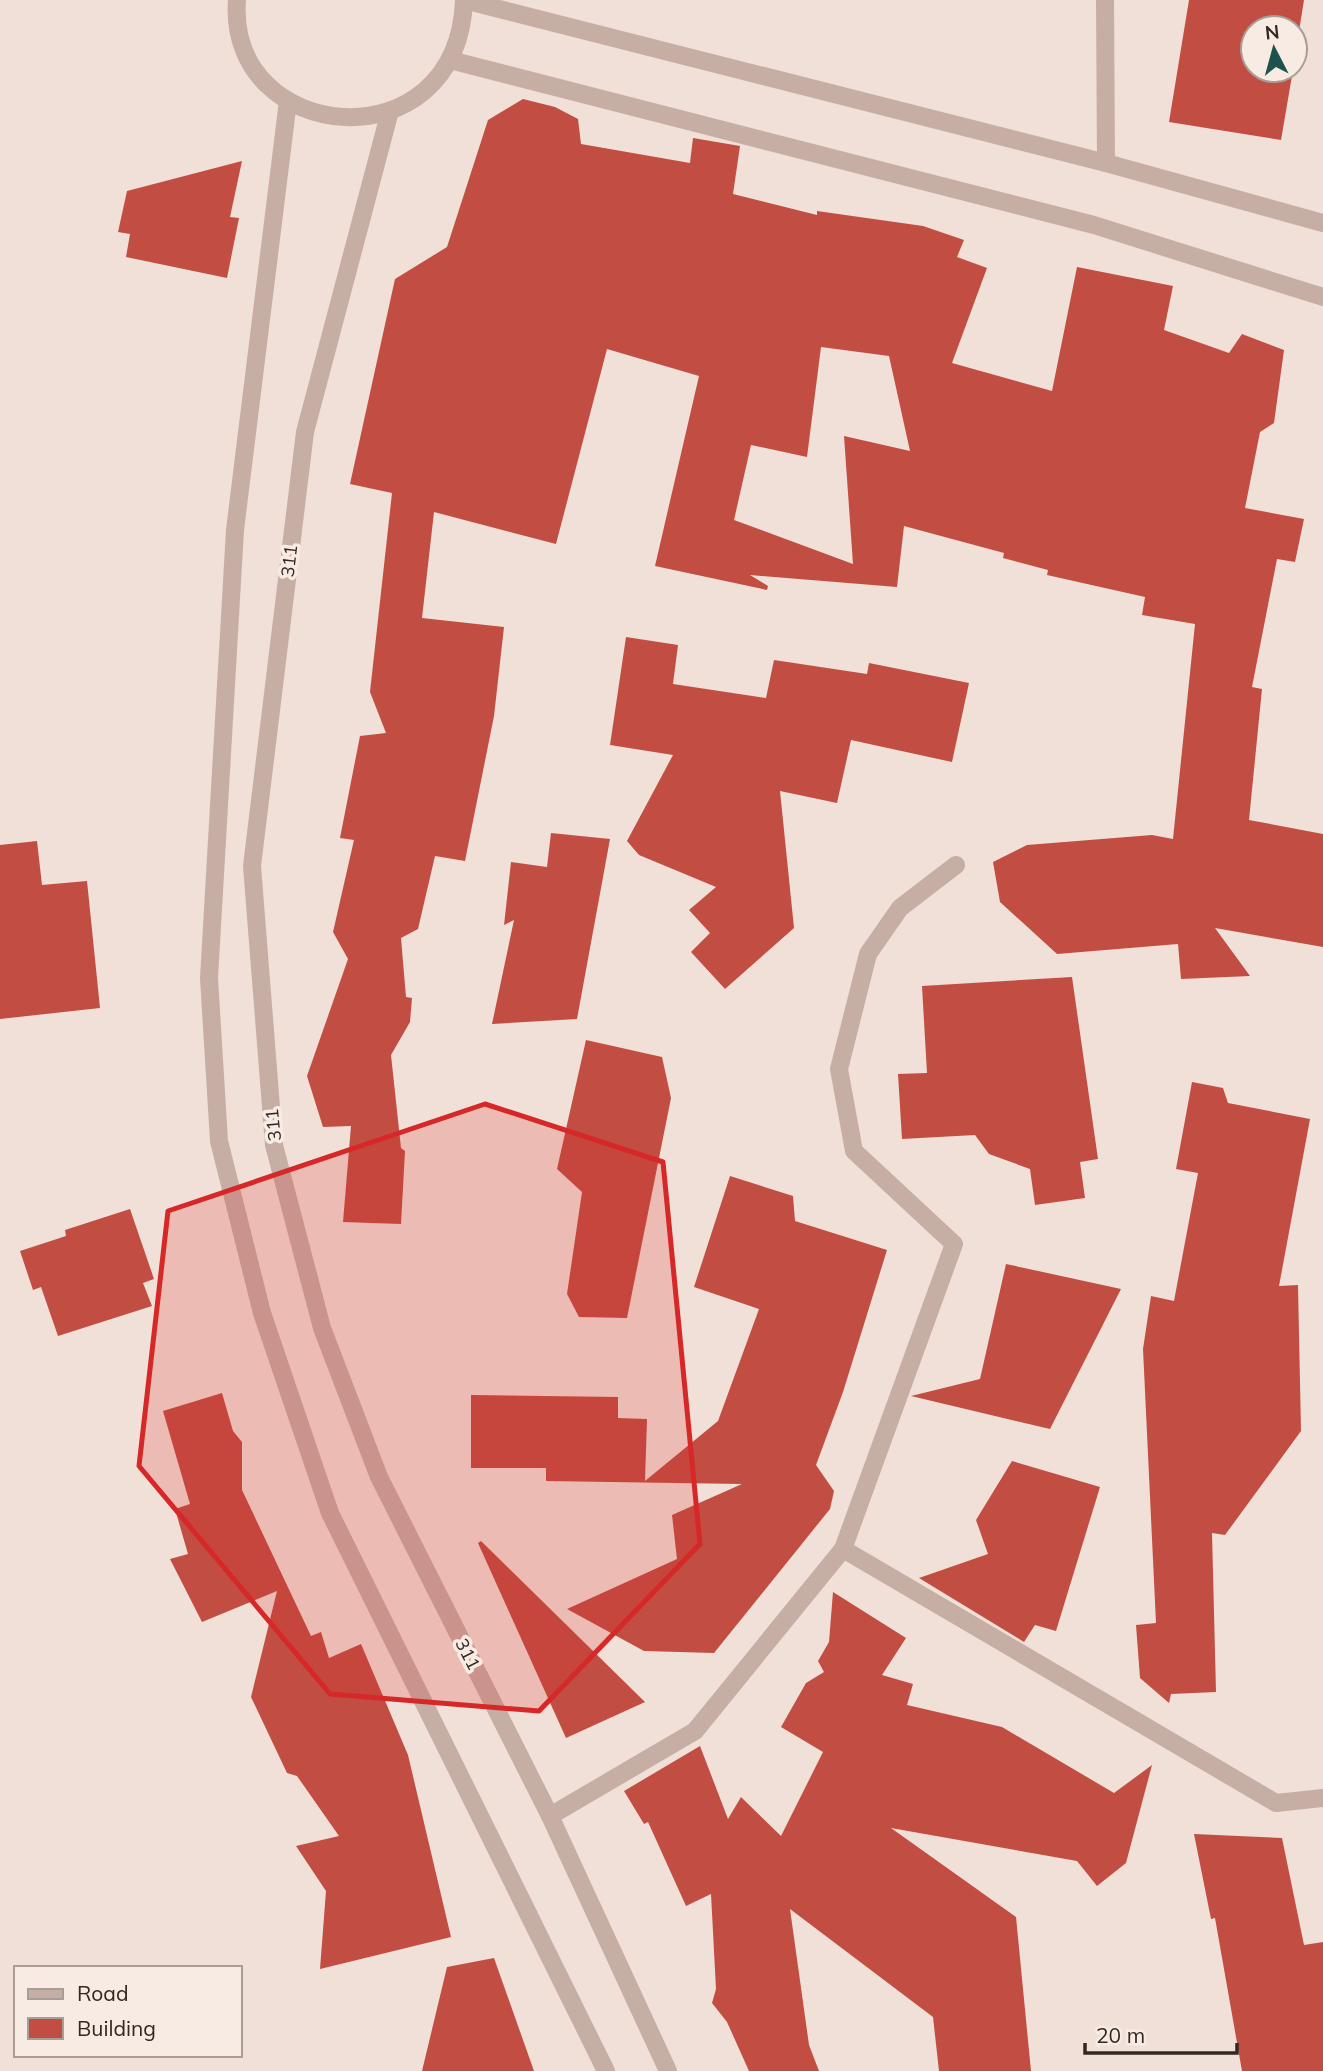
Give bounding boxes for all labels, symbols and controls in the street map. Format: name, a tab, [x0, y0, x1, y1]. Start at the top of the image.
north arrow	[1239, 14, 1309, 84]
text: N	[1264, 19, 1281, 45]
street label: 311	[276, 544, 302, 578]
street label: 311	[260, 1108, 286, 1142]
street label: 311	[450, 1634, 486, 1674]
legend	[14, 1966, 242, 2057]
text: Road	[77, 1980, 128, 2006]
scale bar	[1085, 2011, 1237, 2056]
text: Building	[77, 2015, 156, 2041]
text: 20 m	[1096, 2022, 1145, 2048]

